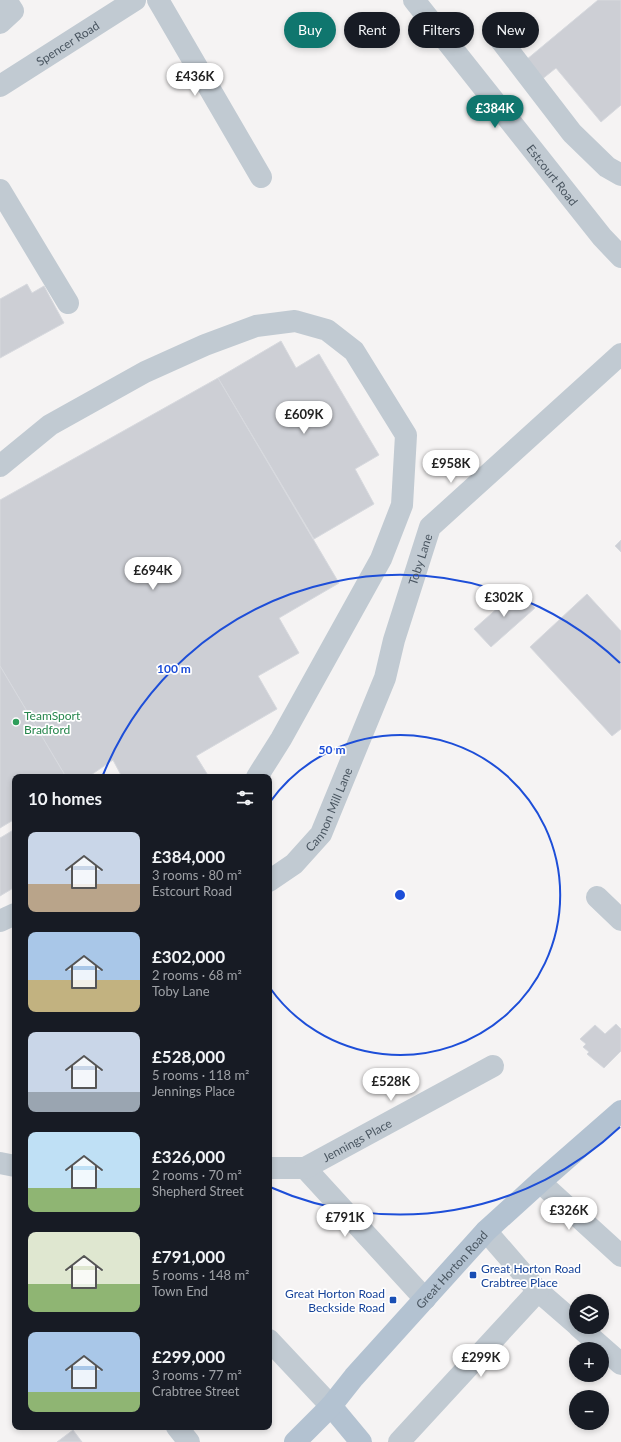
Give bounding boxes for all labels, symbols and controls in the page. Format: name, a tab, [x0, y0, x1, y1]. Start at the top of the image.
chip: Buy	[284, 12, 336, 48]
chip: Rent	[344, 12, 400, 48]
chip: Filters	[408, 12, 474, 48]
chip: New	[482, 12, 539, 48]
street label: Spencer Road	[33, 17, 102, 69]
pin: £436K	[167, 63, 223, 97]
text: £436K	[175, 68, 215, 84]
pin: £384K	[467, 95, 523, 129]
text: £384K	[475, 100, 515, 116]
street label: Estcourt Road	[524, 141, 581, 208]
pin: £609K	[276, 401, 332, 435]
text: £609K	[284, 406, 324, 422]
pin: £958K	[423, 450, 479, 484]
text: £958K	[431, 455, 471, 471]
street label: Toby Lane	[405, 532, 435, 587]
pin: £694K	[125, 557, 181, 591]
text: £694K	[133, 562, 173, 578]
pin: £302K	[476, 584, 532, 618]
text: £302K	[484, 589, 524, 605]
text: 100 m	[157, 661, 191, 676]
place label: TeamSport Bradford	[24, 708, 81, 737]
marker: TeamSport Bradford	[11, 717, 21, 727]
text: 50 m	[319, 742, 345, 757]
street label: Cannon Mill Lane	[302, 765, 355, 854]
icon: filters	[234, 787, 256, 809]
text: 10 homes	[28, 788, 102, 809]
text: £384,000	[152, 846, 225, 867]
icon: home	[60, 848, 108, 896]
text: 3 rooms · 80 m²	[152, 867, 242, 883]
text: Estcourt Road	[152, 883, 232, 899]
centre of rings	[393, 888, 407, 902]
text: £302,000	[152, 946, 225, 967]
icon: home	[60, 948, 108, 996]
text: 2 rooms · 68 m²	[152, 967, 242, 983]
text: Toby Lane	[152, 983, 210, 999]
text: £528,000	[152, 1046, 225, 1067]
icon: home	[60, 1048, 108, 1096]
text: 5 rooms · 118 m²	[152, 1067, 249, 1083]
pin: £528K	[363, 1068, 419, 1102]
text: £528K	[371, 1073, 411, 1089]
text: Jennings Place	[152, 1083, 235, 1099]
street label: Jennings Place	[320, 1115, 394, 1165]
text: £326,000	[152, 1146, 225, 1167]
icon: home	[60, 1148, 108, 1196]
text: 2 rooms · 70 m²	[152, 1167, 242, 1183]
text: Shepherd Street	[152, 1183, 244, 1199]
pin: £326K	[541, 1197, 597, 1231]
text: £326K	[549, 1202, 589, 1218]
pin: £791K	[317, 1204, 373, 1238]
text: £791K	[325, 1209, 365, 1225]
street label: Great Horton Road	[412, 1227, 490, 1312]
text: £791,000	[152, 1246, 225, 1267]
icon: home	[60, 1248, 108, 1296]
place label: Great Horton Road Crabtree Place	[481, 1261, 581, 1290]
text: 5 rooms · 148 m²	[152, 1267, 249, 1283]
marker: Great Horton Road Crabtree Place	[468, 1270, 478, 1280]
text: Town End	[152, 1283, 208, 1299]
place label: Great Horton Road Beckside Road	[285, 1286, 385, 1315]
map controls	[569, 1294, 609, 1430]
button: layers	[569, 1294, 609, 1334]
marker: Great Horton Road Beckside Road	[388, 1295, 398, 1305]
button: +	[569, 1342, 609, 1382]
pin: £299K	[453, 1344, 509, 1378]
text: £299,000	[152, 1346, 225, 1367]
icon: home	[60, 1348, 108, 1396]
text: £299K	[461, 1349, 501, 1365]
text: 3 rooms · 77 m²	[152, 1367, 242, 1383]
text: Crabtree Street	[152, 1383, 239, 1399]
button: −	[569, 1390, 609, 1430]

